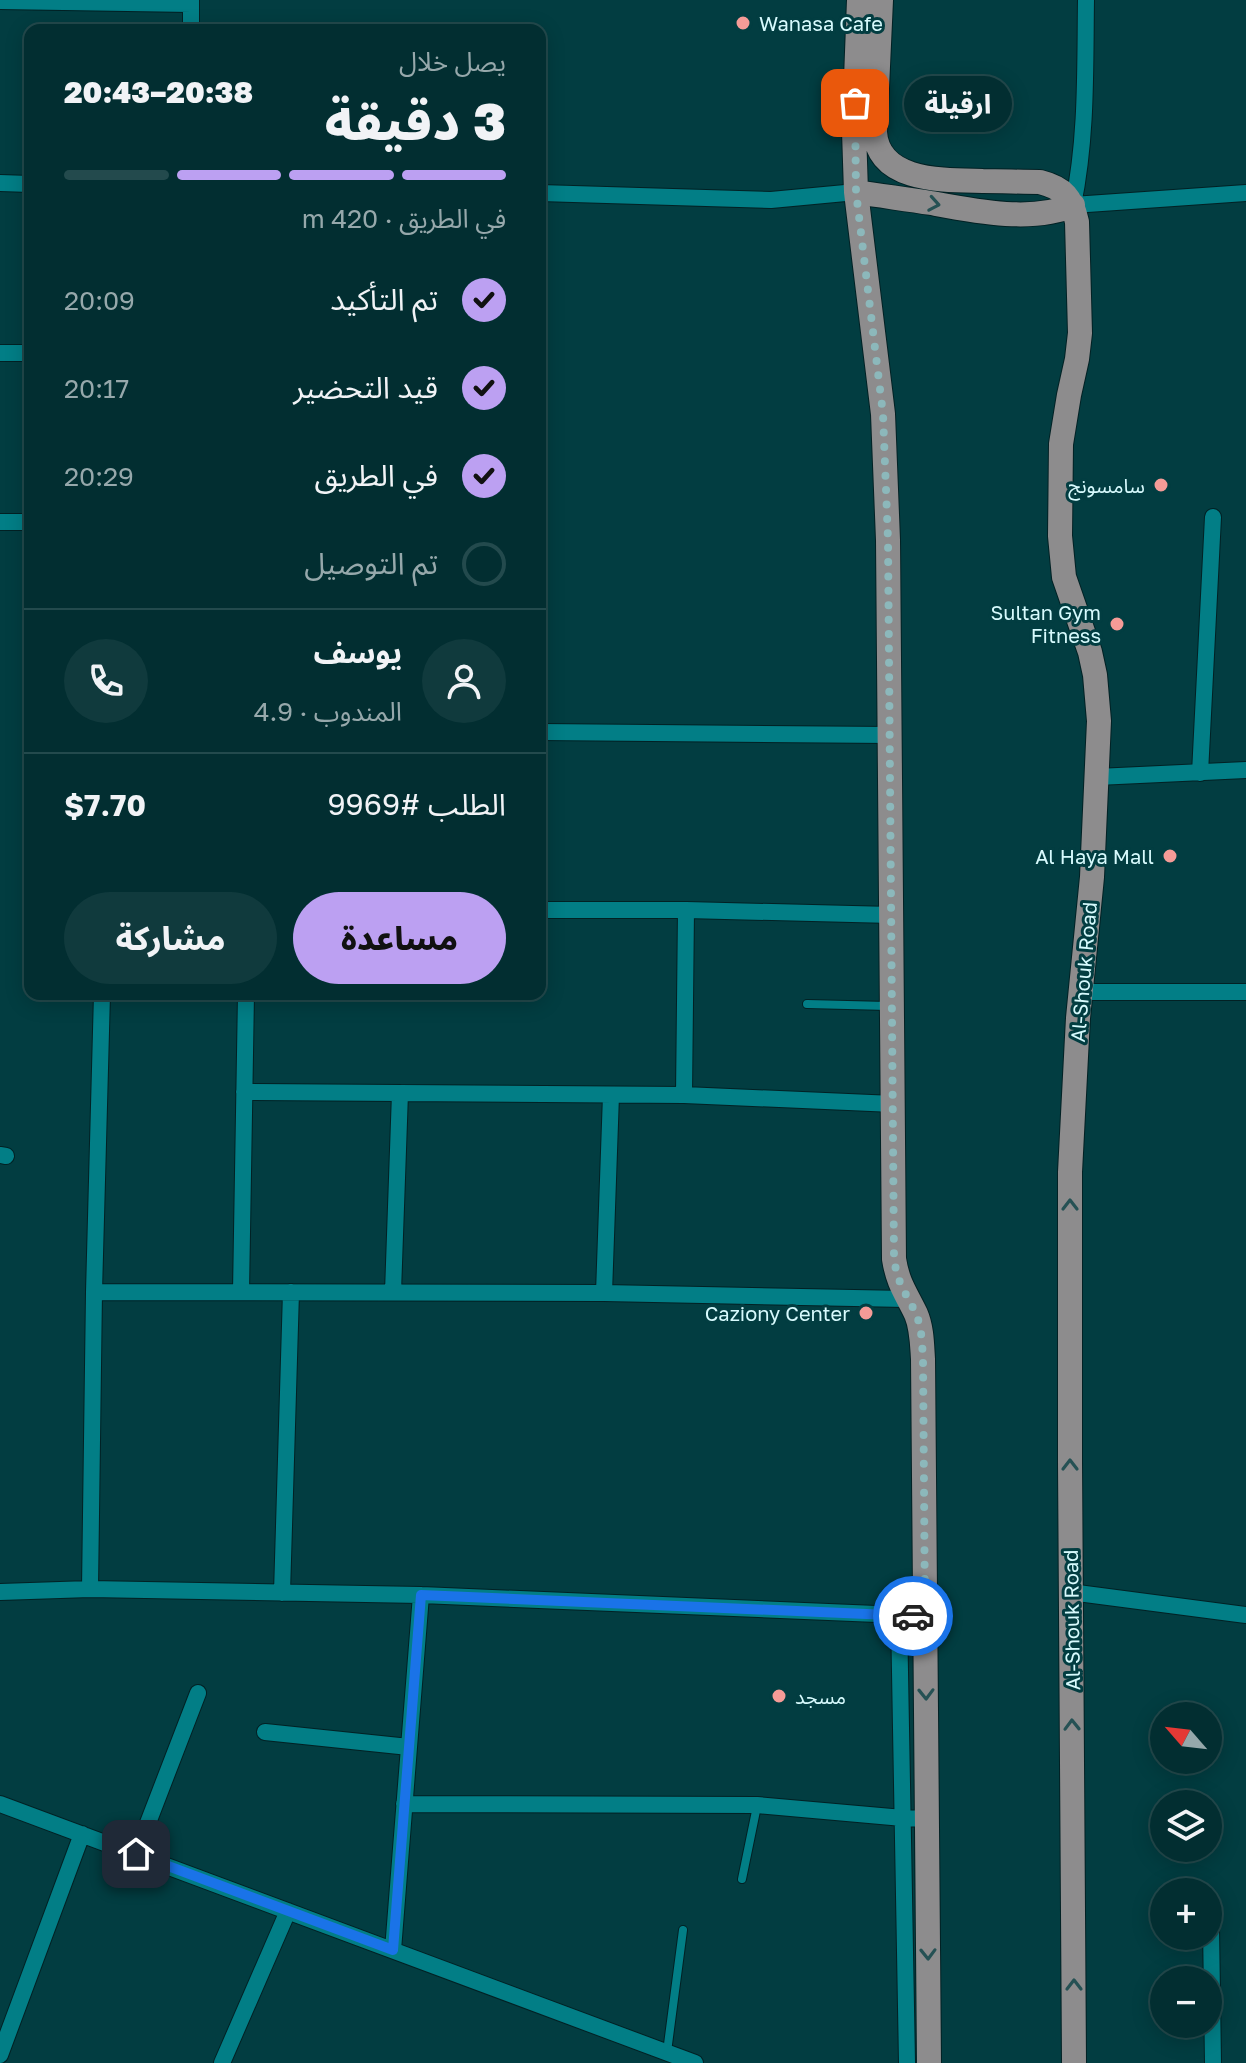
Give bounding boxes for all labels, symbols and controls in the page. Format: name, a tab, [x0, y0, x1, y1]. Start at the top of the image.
place label: Wanasa Cafe	[759, 11, 883, 35]
marker: Wanasa Cafe	[734, 14, 752, 32]
text: يصل خلال	[399, 46, 506, 77]
pin	[821, 69, 889, 137]
text: 20:38–20:43	[64, 74, 253, 110]
callout: ارقيلة	[903, 75, 1011, 131]
icon: bag	[833, 81, 877, 125]
text: ارقيلة	[925, 88, 991, 119]
text: 3 دقيقة	[324, 89, 506, 151]
one-way arrow	[927, 195, 940, 212]
text: في الطريق · 420 m	[302, 203, 506, 234]
icon: check	[462, 278, 506, 322]
text: تم التأكيد	[330, 281, 438, 317]
text: 20:09	[64, 285, 135, 316]
icon: check	[462, 366, 506, 410]
text: قيد التحضير	[293, 369, 438, 405]
text: 20:17	[64, 373, 129, 404]
icon: check	[462, 454, 506, 498]
text: في الطريق	[315, 457, 438, 493]
text: 20:29	[64, 461, 134, 492]
place label: سامسونج	[1068, 473, 1145, 501]
marker: سامسونج	[1152, 476, 1170, 494]
text: تم التوصيل	[304, 545, 438, 581]
place label: Sultan Gym Fitness	[991, 600, 1101, 647]
marker: Sultan Gym Fitness	[1108, 615, 1126, 633]
text: يوسف	[314, 634, 402, 670]
button: phone	[64, 639, 148, 723]
button: person	[422, 639, 506, 723]
text: المندوب · 4.9	[254, 696, 402, 727]
text: الطلب #9969	[327, 786, 506, 822]
text: $7.70	[64, 787, 146, 823]
place label: Al Haya Mall	[1035, 844, 1154, 868]
marker: Al Haya Mall	[1161, 847, 1179, 865]
button: مشاركة	[64, 892, 277, 984]
button: مساعدة	[293, 892, 506, 984]
street label: Al-Shouk Road	[1065, 901, 1101, 1043]
one-way arrow	[1061, 1198, 1079, 1211]
place label: Caziony Center	[705, 1301, 850, 1325]
marker: Caziony Center	[857, 1304, 875, 1322]
one-way arrow	[1061, 1458, 1079, 1471]
street label: Al-Shouk Road	[1058, 1549, 1084, 1691]
courier	[873, 1576, 953, 1656]
icon: car	[891, 1594, 935, 1638]
place label: مسجد	[795, 1684, 846, 1708]
marker: مسجد	[770, 1687, 788, 1705]
one-way arrow	[917, 1688, 934, 1701]
north arrow	[1150, 1702, 1222, 1774]
map controls	[1150, 1702, 1222, 2038]
one-way arrow	[1063, 1718, 1081, 1731]
button: layers	[1150, 1790, 1222, 1862]
pin	[102, 1820, 170, 1888]
icon: home	[114, 1832, 158, 1876]
button: +	[1150, 1878, 1222, 1950]
one-way arrow	[919, 1948, 937, 1961]
button: −	[1150, 1966, 1222, 2038]
one-way arrow	[1065, 1978, 1083, 1991]

